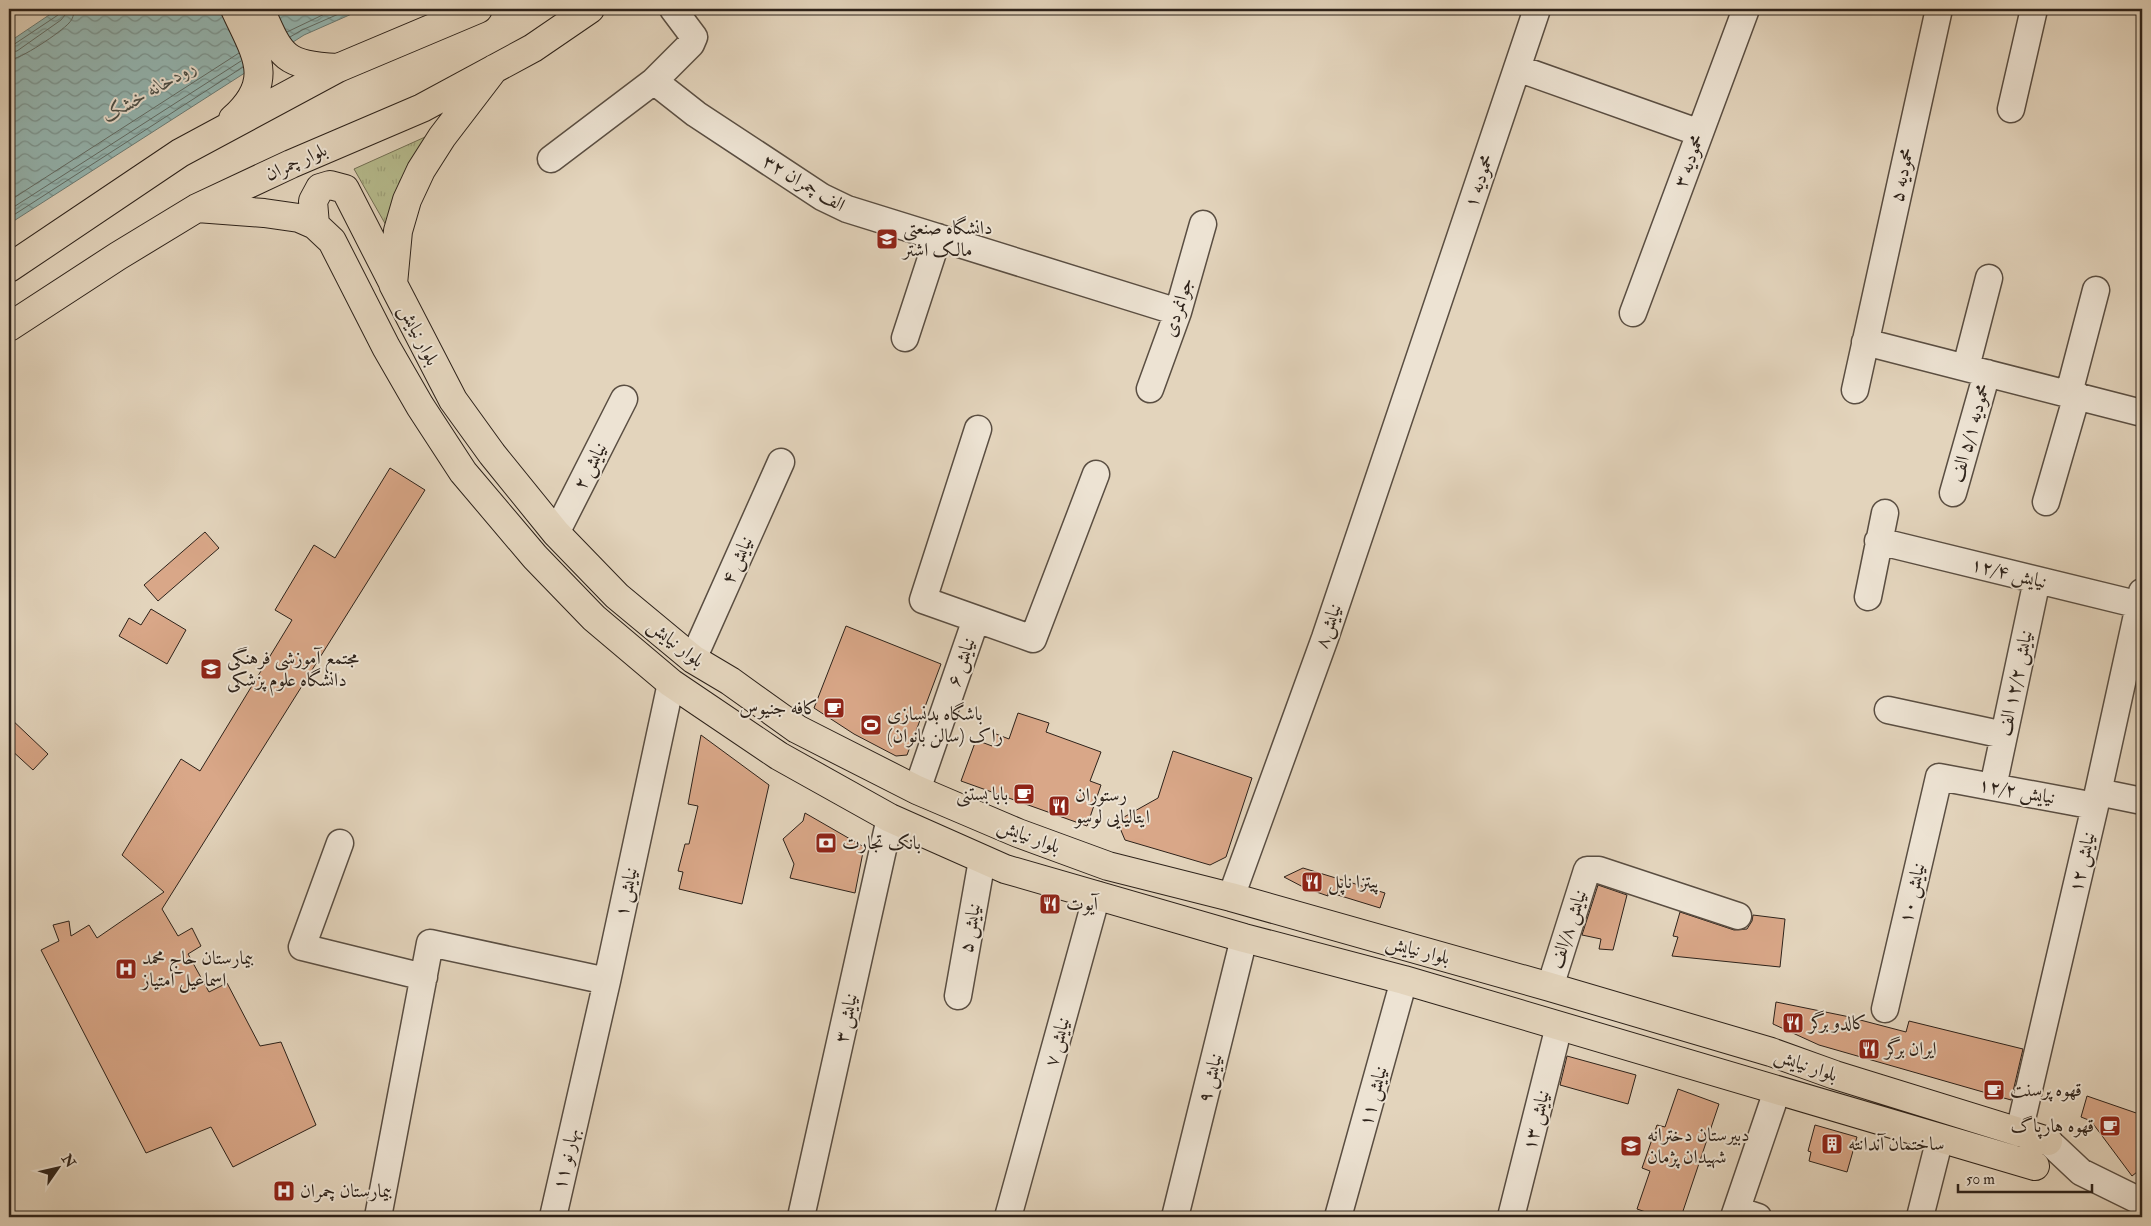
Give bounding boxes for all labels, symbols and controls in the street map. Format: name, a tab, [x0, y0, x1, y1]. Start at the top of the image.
water label: رودخانه خشک	[98, 54, 200, 128]
street label: ۳ محمودیه	[1668, 131, 1710, 191]
street label: بلوار چمران	[261, 138, 331, 186]
street label: ۵ محمودیه	[1885, 145, 1919, 204]
street label: ۳۲ الف چمران	[758, 149, 850, 217]
street label: ۱ محمودیه	[1459, 151, 1499, 211]
place label: دانشگاه صنعتی مالک اشتر	[901, 215, 992, 262]
school or university icon: دانشگاه صنعتی مالک اشتر	[875, 227, 899, 251]
street label: جوانمردی	[1157, 274, 1199, 340]
street label: بلوار نیایش	[393, 300, 445, 370]
street label: محمودیه ۵/۱ الف	[1944, 381, 1996, 485]
street label: نیایش ۲	[568, 438, 613, 494]
street label: نیایش ۴	[716, 532, 759, 588]
street label: ۱۲/۴ نیایش	[1968, 552, 2049, 595]
street label: نیایش۸	[1309, 600, 1348, 652]
street label: بلوار نیایش	[642, 613, 709, 673]
street label: نیایش ۱۲/۲ الف	[1992, 628, 2039, 739]
street label: نیایش ۶	[941, 634, 981, 690]
place label: مجتمع آموزشی فرهنگی دانشگاه علوم پزشکی	[227, 646, 359, 696]
school or university icon: مجتمع آموزشی فرهنگی دانشگاه علوم پزشکی	[199, 657, 223, 681]
place label: کافه جنیوس	[739, 696, 818, 720]
cafe icon: کافه جنیوس	[822, 696, 846, 720]
place label: باشگاه بدنسازی راک (سالن بانوان)	[887, 701, 1003, 749]
sports icon: باشگاه بدنسازی راک (سالن بانوان)	[859, 713, 883, 737]
street label: ۱۲/۲ نیایش	[1977, 772, 2057, 811]
place label: بابا بستنی	[956, 782, 1008, 807]
cafe icon: بابا بستنی	[1012, 782, 1036, 806]
place label: رستوران ایتالیایی لوسو	[1073, 783, 1150, 830]
restaurant icon: رستوران ایتالیایی لوسو	[1047, 794, 1071, 818]
street label: بلوار نیایش	[994, 813, 1064, 860]
street label: نیایش ۱۲	[2063, 829, 2102, 895]
bank icon: بانک تجارت	[814, 831, 838, 855]
place label: بانک تجارت	[842, 831, 921, 855]
street label: نیایش ۱۰	[1893, 860, 1932, 926]
street label: نیایش ۱	[609, 865, 644, 919]
restaurant icon: پیتزا ناپل	[1300, 870, 1324, 894]
place label: پیتزا ناپل	[1328, 870, 1379, 895]
street label: نیایش ۸/الف	[1544, 886, 1593, 972]
restaurant icon: آیوت	[1038, 892, 1062, 916]
place label: آیوت	[1066, 892, 1100, 916]
street label: نیایش ۵	[954, 901, 987, 955]
street label: بلوار نیایش	[1383, 930, 1453, 971]
place label: بیمارستان حاج محمد اسماعیل امتیاز	[140, 946, 254, 993]
hospital icon: بیمارستان حاج محمد اسماعیل امتیاز	[114, 957, 138, 981]
street label: نیایش ۳	[829, 991, 864, 1045]
place label: کالدو برگر	[1807, 1010, 1867, 1035]
restaurant icon: کالدو برگر	[1781, 1011, 1805, 1035]
street label: نیایش ۷	[1039, 1015, 1076, 1070]
place label: ایران برگر	[1883, 1036, 1937, 1061]
restaurant icon: ایران برگر	[1857, 1037, 1881, 1061]
street label: بلوار نیایش	[1771, 1043, 1841, 1088]
street label: نیایش ۹	[1192, 1051, 1229, 1106]
street label: نیایش ۱۱	[1353, 1063, 1394, 1129]
cafe icon: قهوه پرسنت	[1982, 1078, 2006, 1102]
place label: قهوه پرسنت	[2010, 1078, 2082, 1102]
street label: نیایش ۱۳	[1517, 1087, 1556, 1153]
place label: قهوه هارپاگ	[2011, 1114, 2094, 1139]
cafe icon: قهوه هارپاگ	[2098, 1114, 2122, 1138]
place label: دبیرستان دخترانه شهیدان پژمان	[1647, 1123, 1750, 1169]
street label: ۱۱ بهار نو	[547, 1126, 585, 1192]
building icon: ساختمان آندانته	[1820, 1132, 1844, 1156]
place label: ساختمان آندانته	[1848, 1132, 1944, 1156]
school or university icon: دبیرستان دخترانه شهیدان پژمان	[1619, 1134, 1643, 1158]
north arrow	[32, 1144, 82, 1194]
text: N	[57, 1150, 79, 1171]
scale bar	[1958, 1161, 2092, 1193]
text: 50 m	[1966, 1170, 1995, 1189]
hospital icon: بیمارستان چمران	[272, 1179, 296, 1203]
place label: بیمارستان چمران	[300, 1179, 392, 1203]

